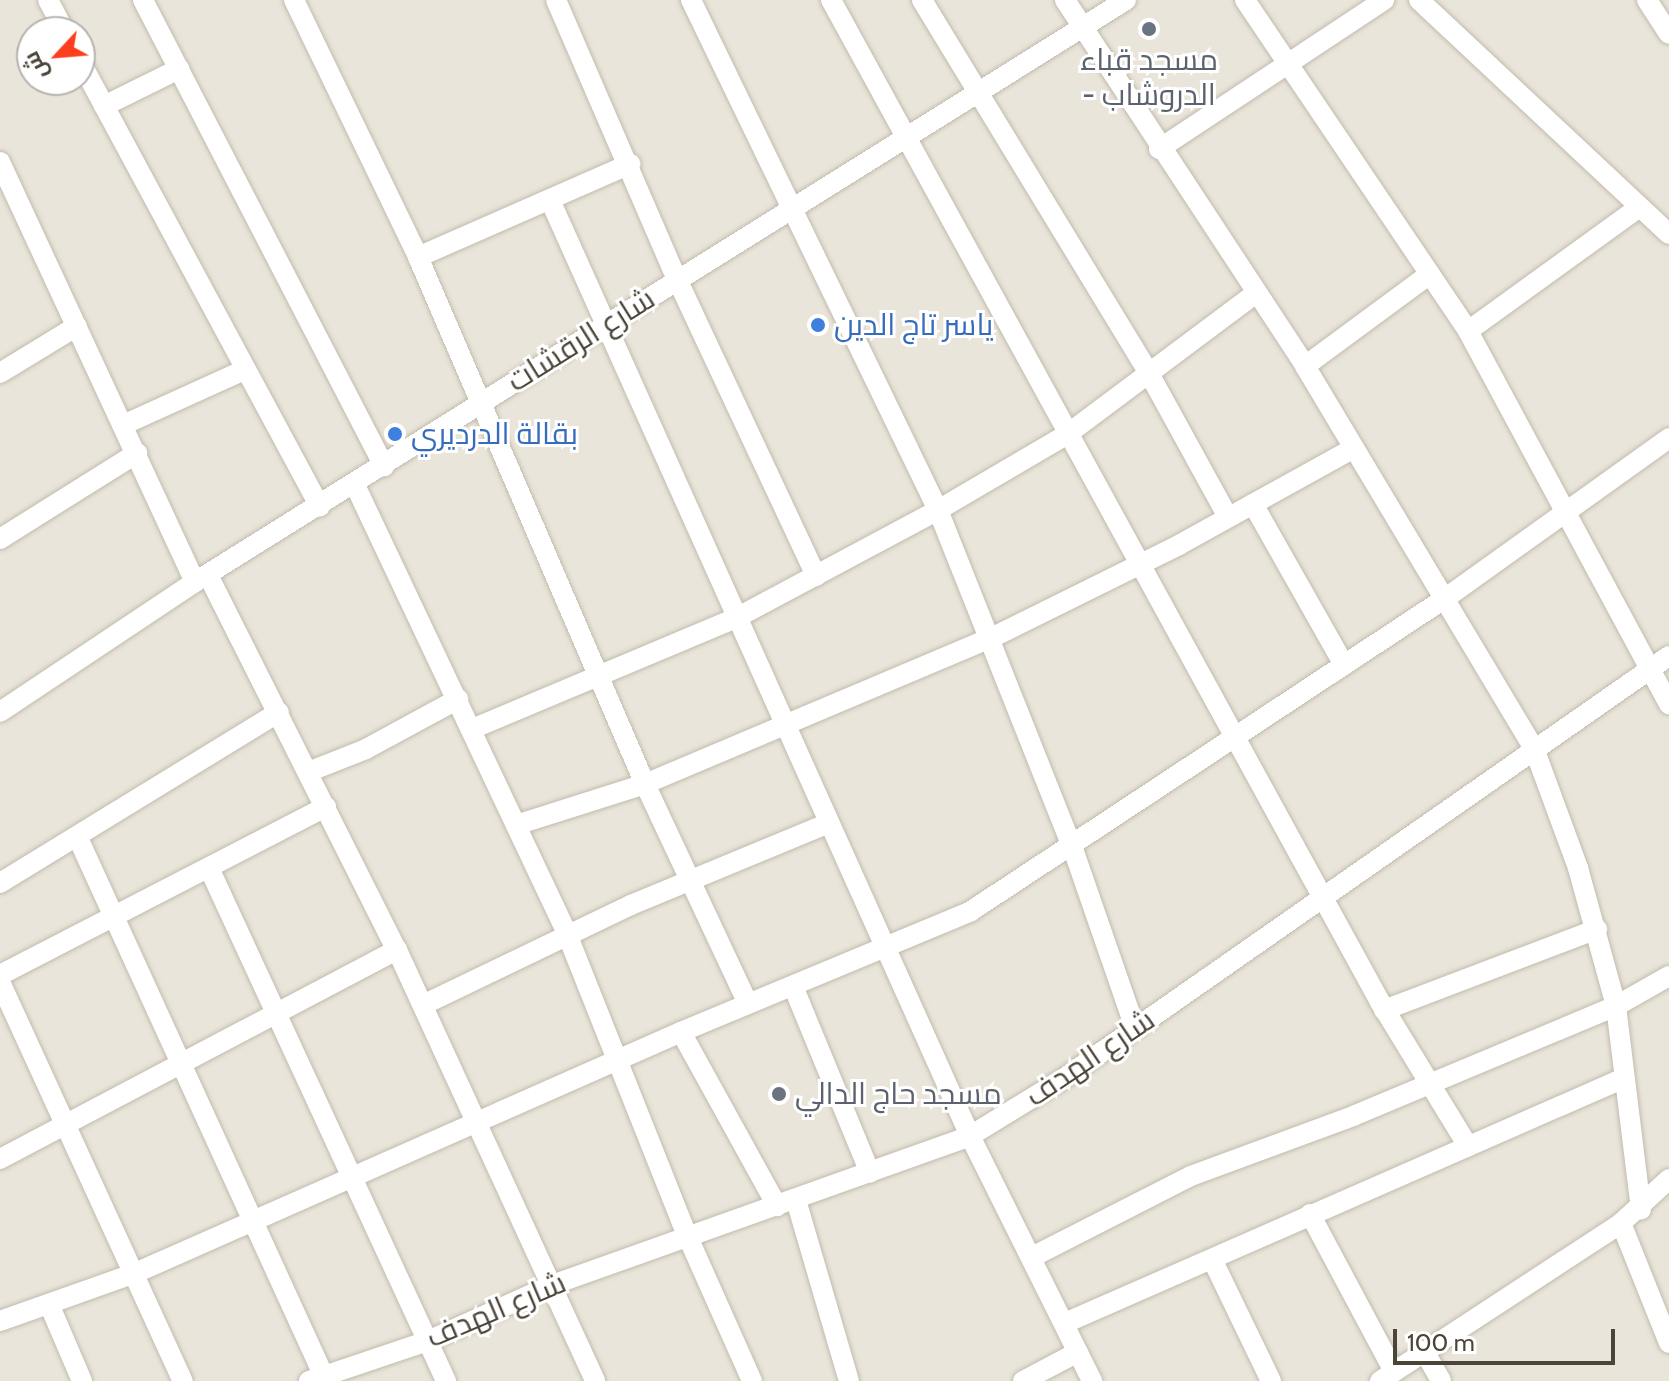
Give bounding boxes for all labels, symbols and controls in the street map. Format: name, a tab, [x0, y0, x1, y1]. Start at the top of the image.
north arrow	[16, 16, 96, 96]
marker: مسجد قباء - الدروشاب	[1140, 20, 1158, 38]
place label: مسجد قباء - الدروشاب	[1080, 42, 1218, 112]
text: ش	[17, 47, 54, 84]
street label: شارع الرقشات	[501, 281, 661, 399]
place label: ياسر تاج الدين	[834, 307, 993, 343]
marker: ياسر تاج الدين	[809, 316, 827, 334]
place label: بقالة الدرديري	[411, 416, 578, 452]
marker: بقالة الدرديري	[386, 425, 404, 443]
street label: شارع الهدف	[1019, 1002, 1161, 1114]
place label: مسجد حاج الدالي	[795, 1076, 1002, 1112]
marker: مسجد حاج الدالي	[770, 1085, 788, 1103]
street label: شارع الهدف	[421, 1265, 571, 1355]
scale bar	[1397, 1313, 1619, 1363]
text: 100 m	[1407, 1328, 1475, 1357]

